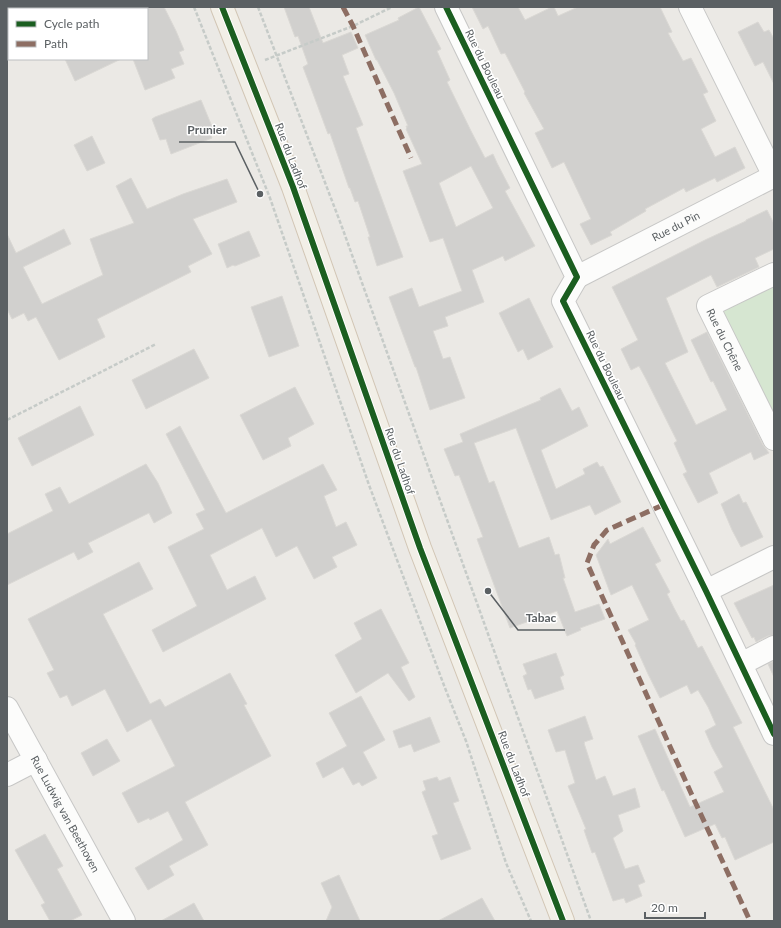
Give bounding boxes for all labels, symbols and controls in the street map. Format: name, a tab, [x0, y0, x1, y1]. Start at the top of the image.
legend	[8, 8, 148, 60]
text: Cycle path	[44, 16, 99, 31]
street label: Rue du Bouleau	[463, 27, 508, 101]
text: Path	[44, 36, 68, 51]
callout: Prunier	[179, 118, 235, 142]
street label: Rue du Ladhof	[273, 121, 310, 191]
text: Prunier	[187, 122, 227, 137]
street label: Rue du Pin	[649, 208, 702, 244]
street label: Rue du Chêne	[704, 306, 746, 373]
street label: Rue du Bouleau	[584, 328, 629, 402]
street label: Rue du Ladhof	[383, 426, 418, 496]
callout: Tabac	[518, 606, 565, 630]
text: Tabac	[526, 610, 557, 625]
street label: Rue du Ladhof	[496, 729, 533, 799]
street label: Rue Ludwig van Beethoven	[28, 753, 103, 874]
scale bar	[645, 894, 705, 920]
text: 20 m	[651, 900, 678, 915]

